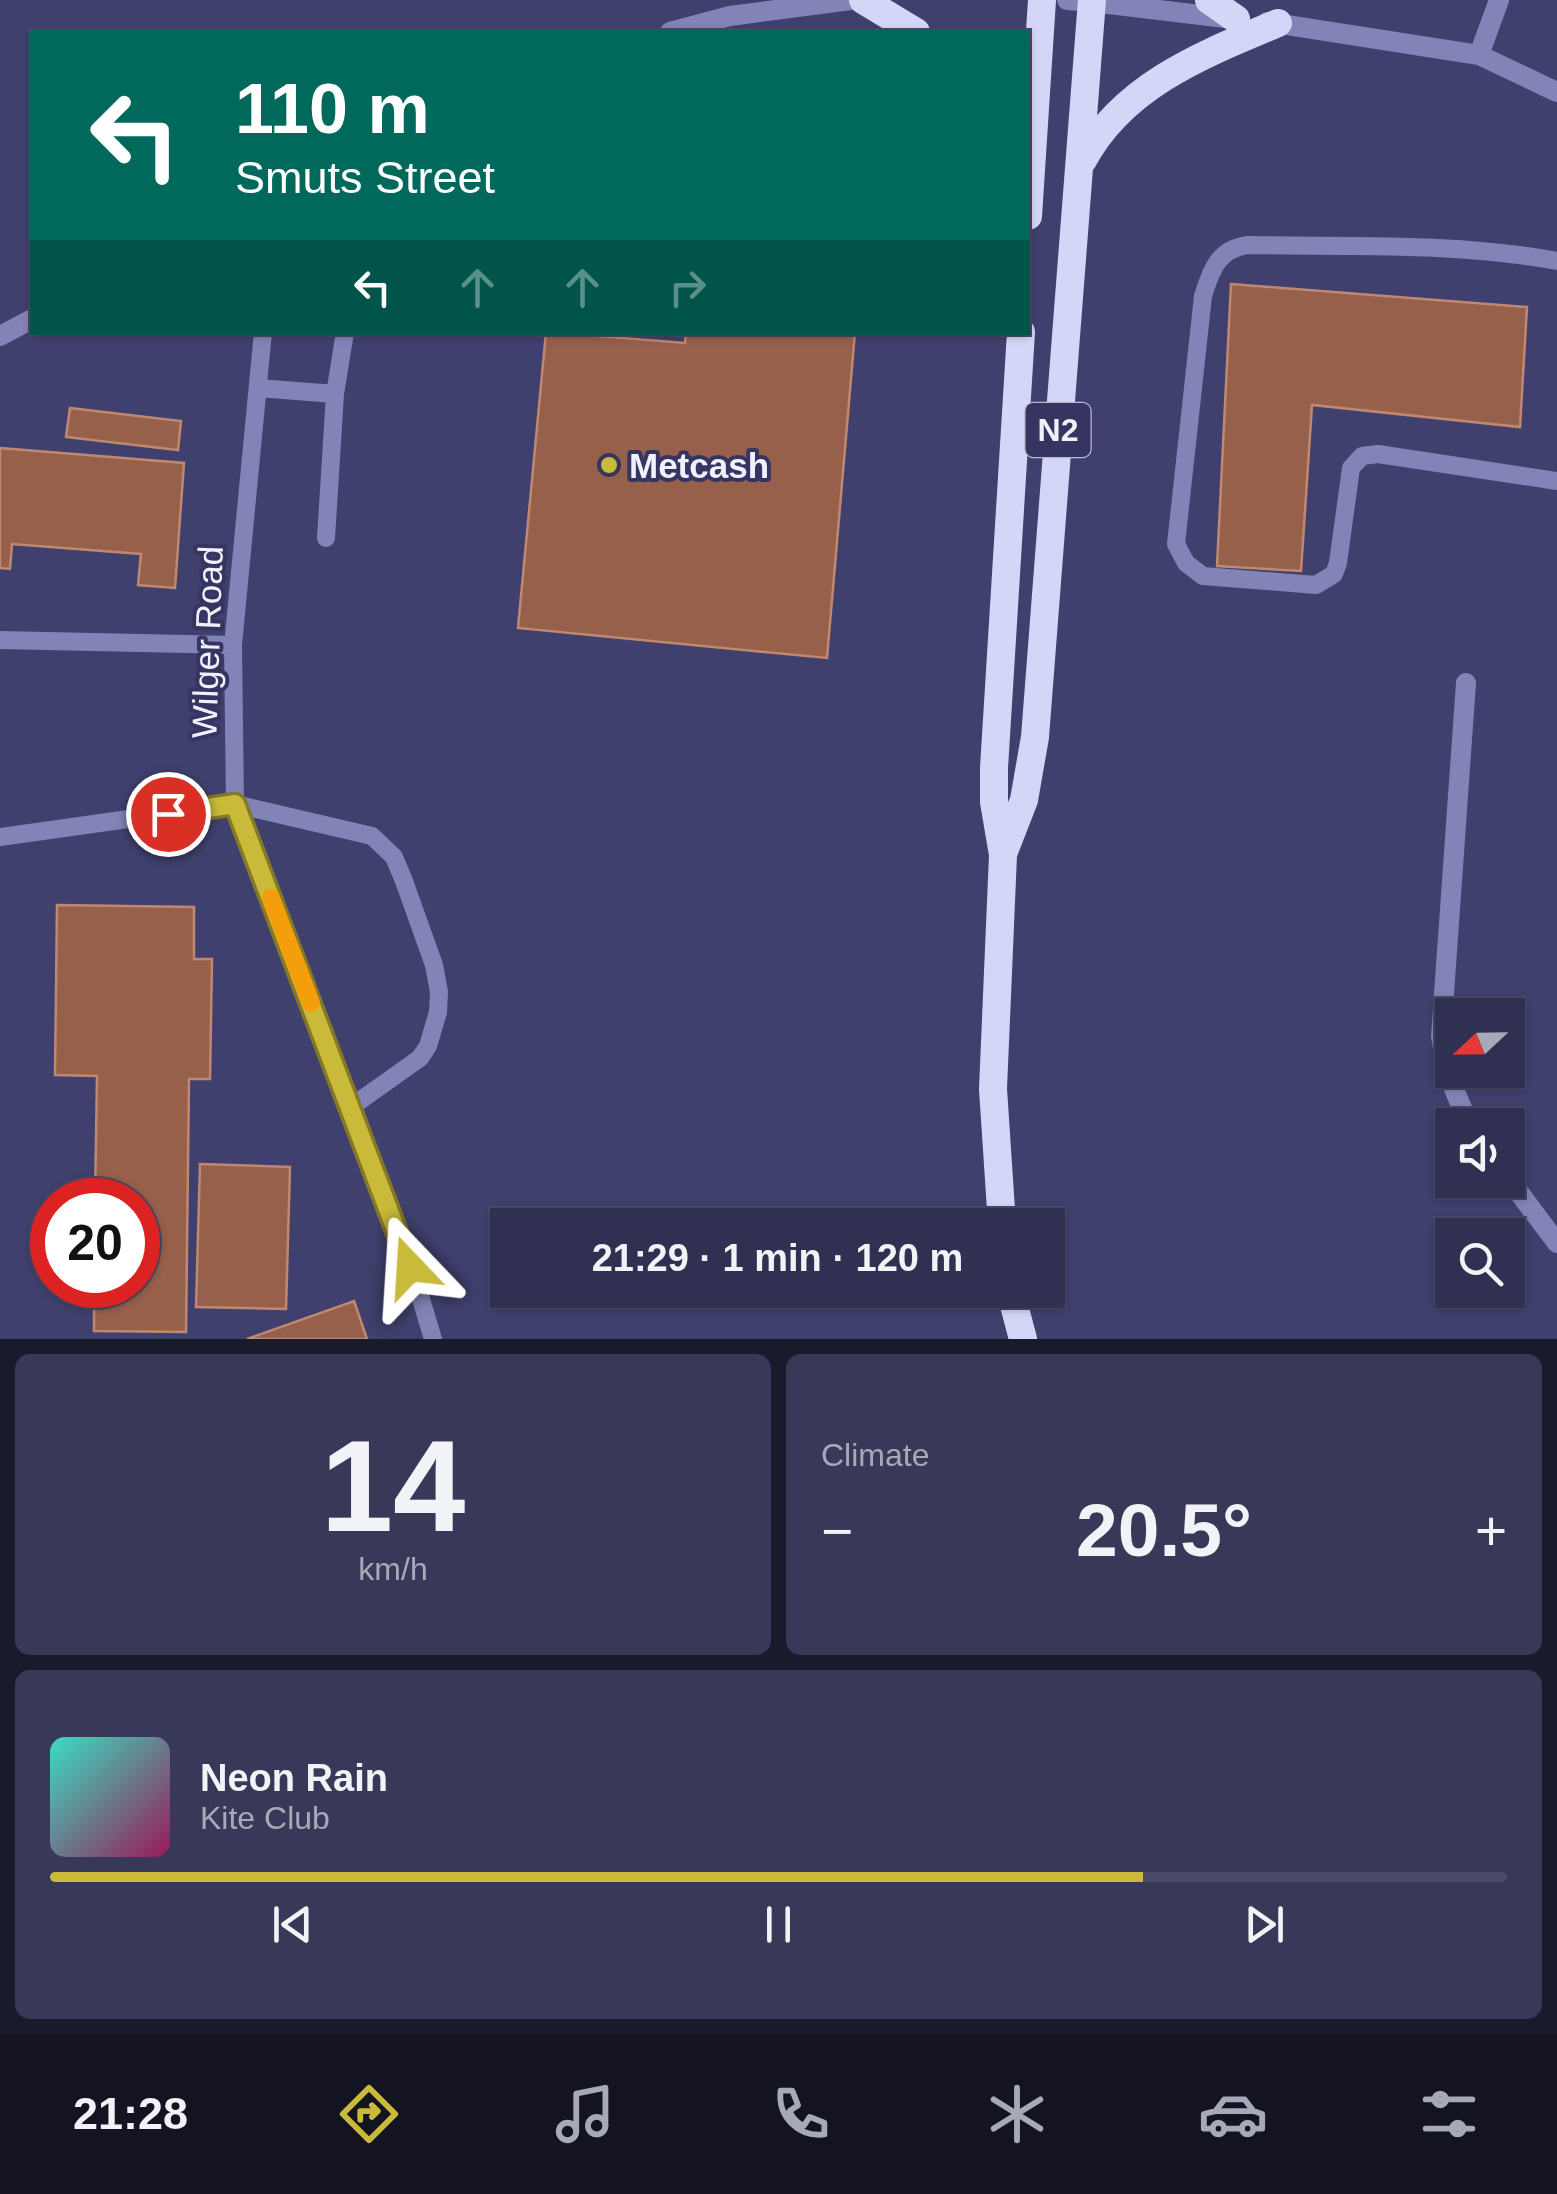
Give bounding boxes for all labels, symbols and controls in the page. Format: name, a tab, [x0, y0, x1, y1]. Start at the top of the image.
icon: left	[70, 70, 200, 200]
text: 110 m	[235, 70, 430, 148]
text: Smuts Street	[235, 152, 495, 203]
icon: left	[345, 260, 400, 315]
icon: ahead	[450, 260, 505, 315]
icon: ahead	[555, 260, 610, 315]
icon: right	[660, 260, 715, 315]
road number: N2	[1026, 403, 1090, 457]
place label: Metcash	[629, 446, 769, 485]
marker: Metcash	[598, 454, 620, 476]
street label: Wilger Road	[184, 545, 230, 739]
pin	[126, 772, 211, 857]
icon: arrive	[141, 787, 196, 842]
north arrow	[1435, 998, 1525, 1088]
map controls	[1435, 998, 1525, 1308]
button: sound	[1435, 1108, 1525, 1198]
speed limit sign: 20	[30, 1178, 160, 1308]
position arrow	[358, 1215, 462, 1319]
button: search	[1435, 1218, 1525, 1308]
text: 21:29 · 1 min · 120 m	[592, 1237, 963, 1279]
text: 14	[321, 1413, 465, 1559]
text: Climate	[821, 1437, 929, 1473]
text: 20.5°	[1076, 1488, 1252, 1572]
text: −	[821, 1500, 853, 1562]
text: +	[1475, 1500, 1507, 1562]
text: km/h	[358, 1551, 428, 1587]
text: Neon Rain	[200, 1757, 388, 1799]
text: Kite Club	[200, 1800, 330, 1836]
icon: previous	[265, 1897, 320, 1952]
icon: pause	[751, 1897, 806, 1952]
icon: next	[1237, 1897, 1292, 1952]
icon: directions	[334, 2079, 404, 2149]
icon: music	[550, 2079, 620, 2149]
icon: phone	[766, 2079, 836, 2149]
icon: climate	[982, 2079, 1052, 2149]
icon: car	[1198, 2079, 1268, 2149]
icon: filters	[1414, 2079, 1484, 2149]
text: 21:28	[73, 2088, 188, 2139]

